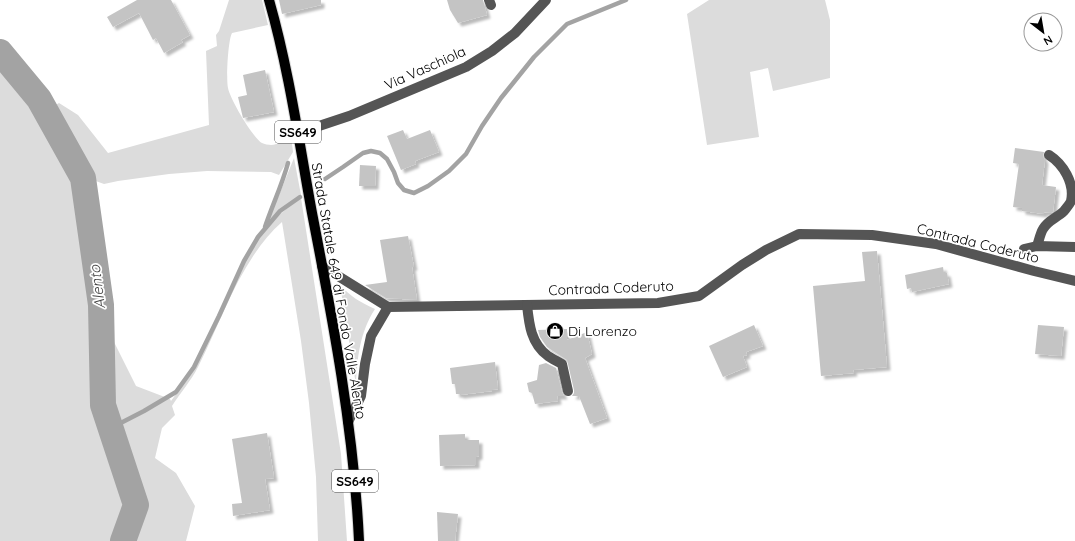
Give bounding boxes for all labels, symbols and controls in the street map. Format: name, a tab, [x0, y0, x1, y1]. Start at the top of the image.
north arrow	[1023, 12, 1063, 52]
text: N	[1041, 32, 1055, 49]
street label: Via Vaschiola	[382, 42, 468, 94]
road number: SS649	[275, 121, 321, 143]
street label: Strada Statale 649 di Fondo Valle Alento	[308, 161, 370, 421]
street label: Contrada Coderuto	[915, 219, 1041, 267]
water label: Alento	[85, 263, 109, 310]
street label: Contrada Coderuto	[548, 277, 674, 299]
shop icon: Di Lorenzo	[545, 321, 565, 341]
place label: Di Lorenzo	[568, 322, 637, 340]
road number: SS649	[332, 470, 378, 492]

